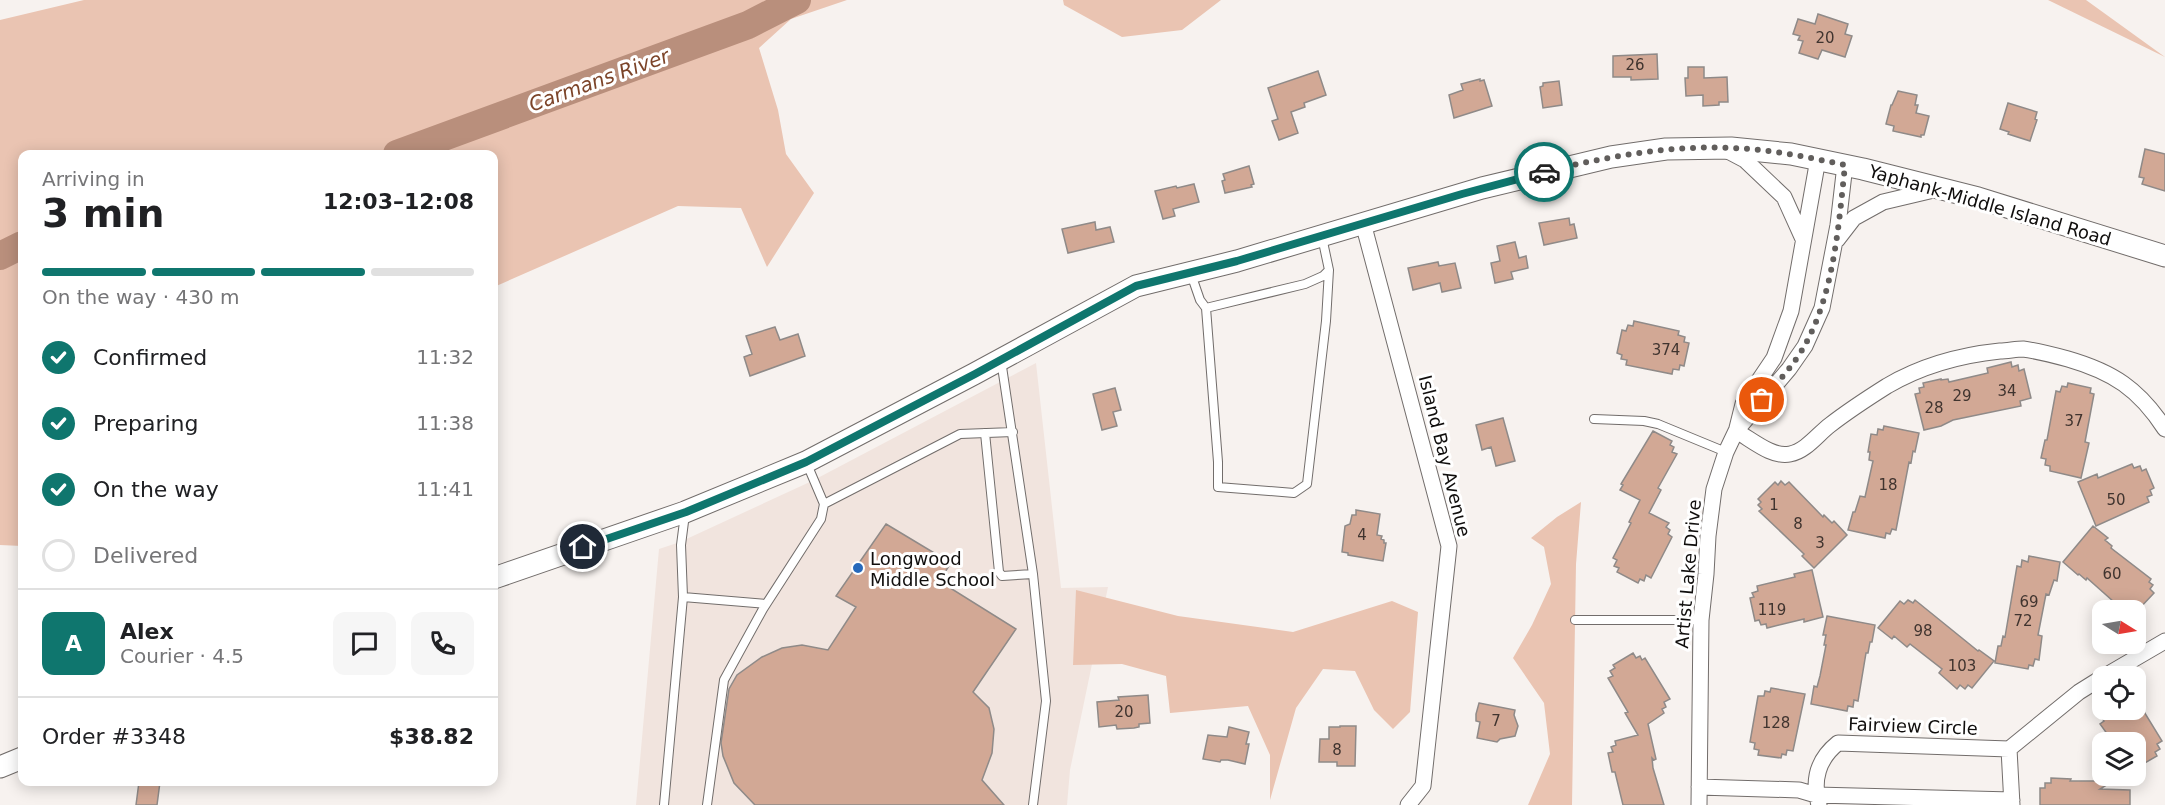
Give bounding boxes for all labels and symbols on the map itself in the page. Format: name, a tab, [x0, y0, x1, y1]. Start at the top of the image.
house number: 20	[1815, 29, 1835, 47]
water label: Carmans River	[526, 43, 674, 116]
house number: 26	[1625, 56, 1645, 74]
courier	[1514, 142, 1574, 202]
street label: Yaphank-Middle Island Road	[1865, 160, 2114, 250]
house number: 374	[1652, 341, 1680, 359]
street label: Island Bay Avenue	[1415, 373, 1475, 539]
pin	[1736, 374, 1787, 425]
house number: 34	[1997, 382, 2017, 400]
house number: 29	[1952, 387, 1972, 405]
house number: 28	[1924, 399, 1944, 417]
house number: 37	[2064, 412, 2084, 430]
house number: 18	[1878, 476, 1898, 494]
house number: 50	[2106, 491, 2126, 509]
house number: 1	[1769, 496, 1779, 514]
street label: Artist Lake Drive	[1671, 499, 1705, 649]
house number: 8	[1793, 515, 1803, 533]
pin	[557, 521, 608, 572]
house number: 4	[1357, 526, 1367, 544]
house number: 3	[1815, 534, 1825, 552]
place label: Longwood Middle School	[870, 548, 995, 590]
marker: Longwood Middle School	[851, 561, 865, 575]
house number: 60	[2102, 565, 2122, 583]
house number: 69	[2019, 593, 2039, 611]
north arrow	[2092, 600, 2146, 654]
house number: 119	[1758, 601, 1786, 619]
house number: 72	[2013, 612, 2033, 630]
house number: 98	[1913, 622, 1933, 640]
house number: 103	[1948, 657, 1976, 675]
house number: 20	[1114, 703, 1134, 721]
house number: 7	[1491, 712, 1501, 730]
street label: Fairview Circle	[1848, 713, 1978, 739]
house number: 128	[1762, 714, 1790, 732]
house number: 8	[1332, 741, 1342, 759]

